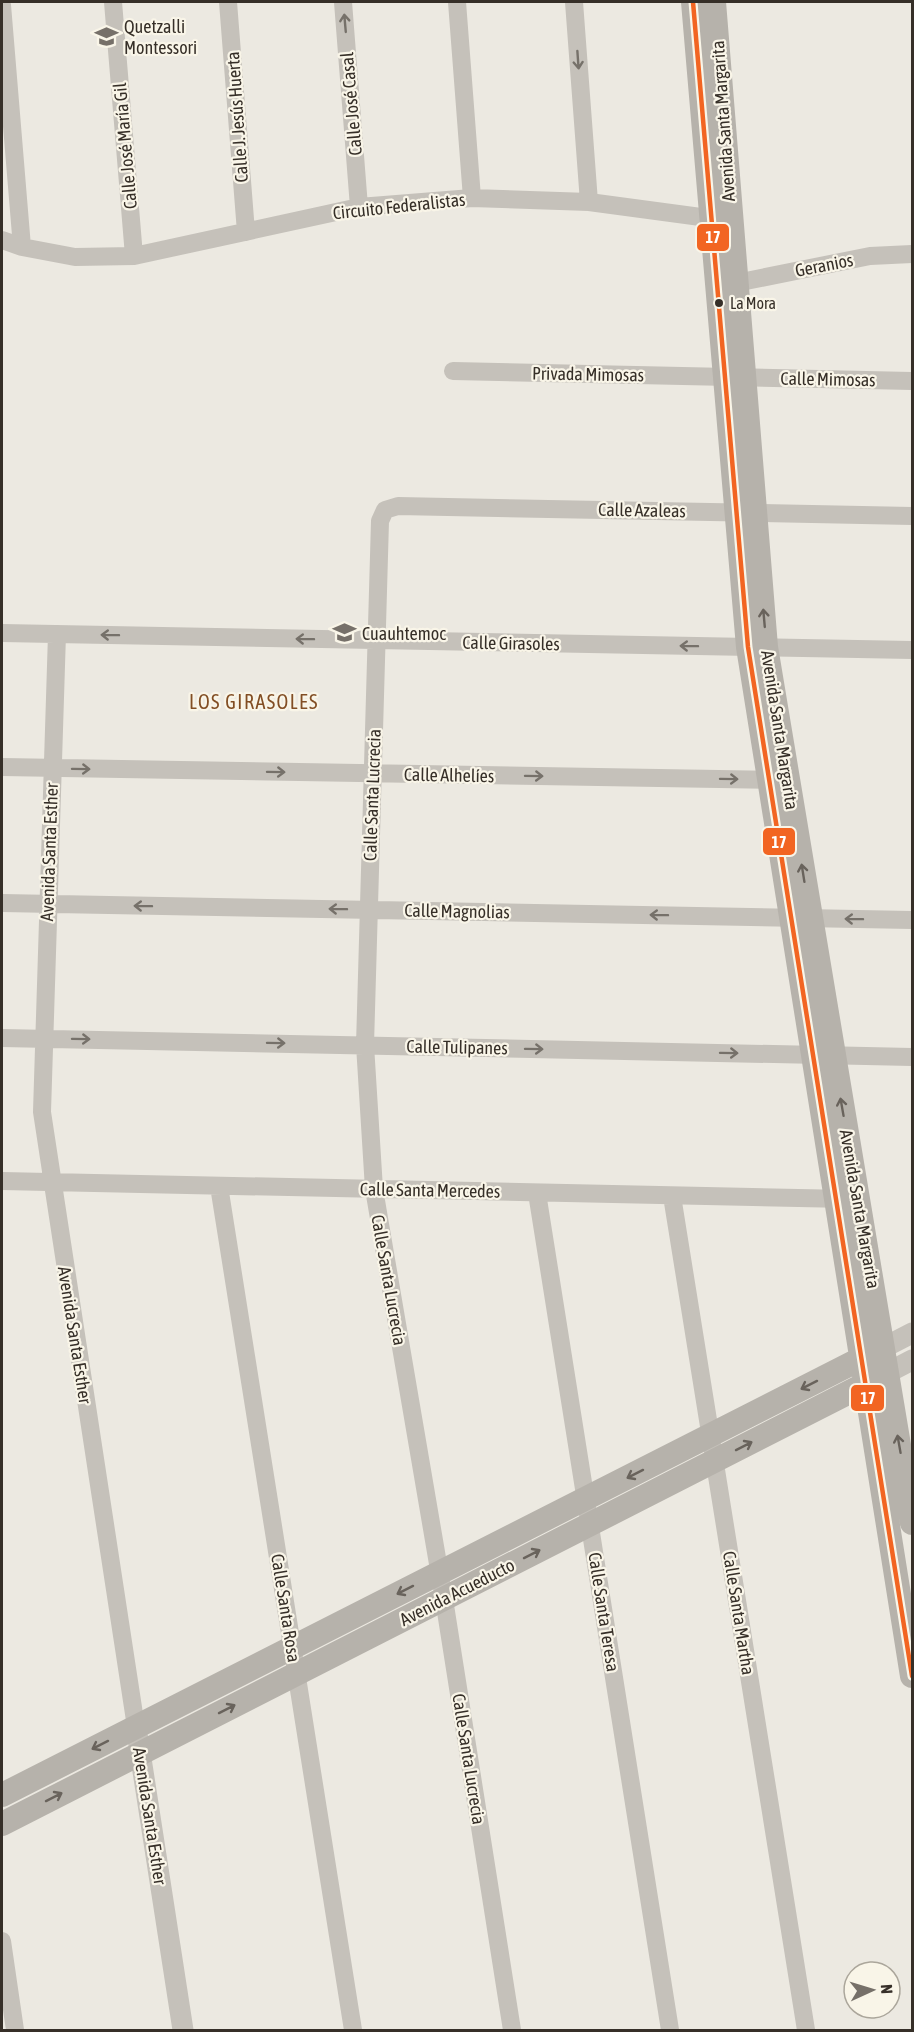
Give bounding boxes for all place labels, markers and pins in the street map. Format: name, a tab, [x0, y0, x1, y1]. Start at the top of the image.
place label: Quetzalli Montessori	[124, 16, 197, 58]
school or university icon: Quetzalli Montessori	[93, 23, 119, 49]
place label: La Mora	[730, 294, 776, 312]
marker: La Mora	[713, 297, 725, 309]
school or university icon: Cuauhtemoc	[331, 620, 357, 646]
place label: Cuauhtemoc	[362, 623, 446, 644]

